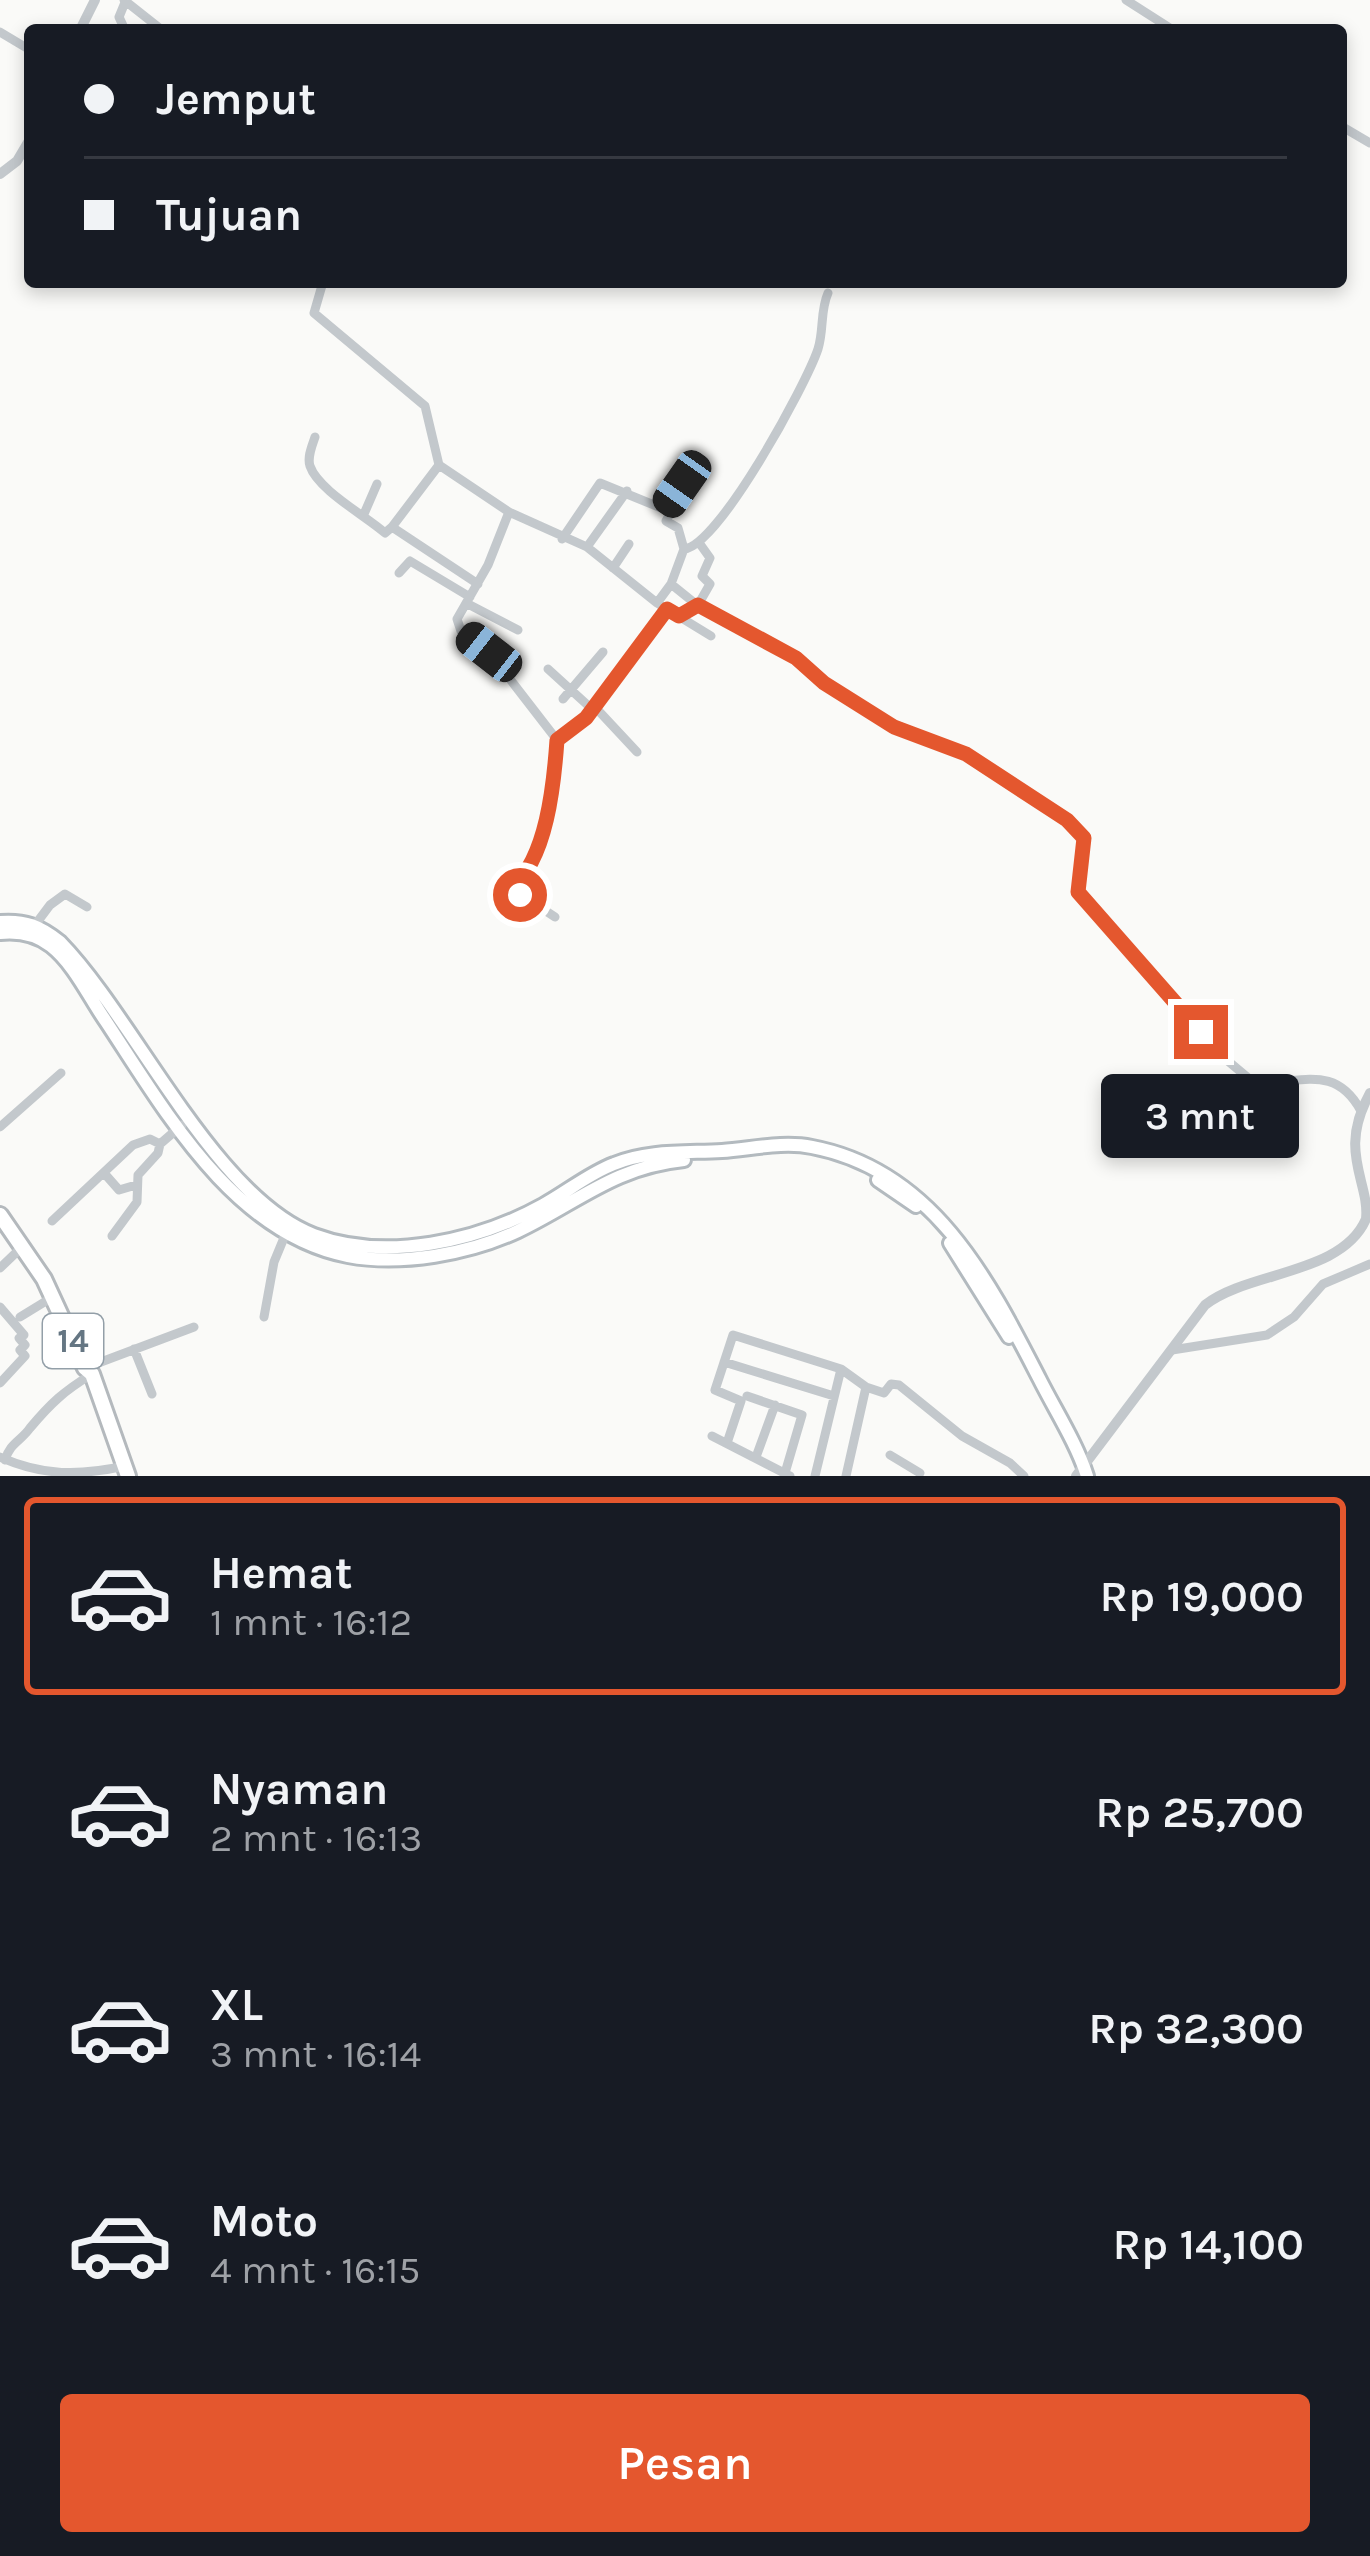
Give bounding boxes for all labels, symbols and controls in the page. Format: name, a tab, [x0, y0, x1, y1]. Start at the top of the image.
text: Jemput	[156, 73, 316, 125]
text: Tujuan	[156, 189, 302, 241]
car	[647, 444, 717, 524]
car	[450, 616, 528, 688]
route start	[493, 868, 547, 922]
route end	[1174, 1005, 1228, 1059]
callout: 3 mnt	[1102, 1074, 1300, 1158]
text: 3 mnt	[1145, 1093, 1255, 1139]
road number: 14	[43, 1314, 103, 1368]
icon: car	[66, 1542, 174, 1650]
text: Hemat	[210, 1547, 352, 1599]
text: Rp 19,000	[1099, 1570, 1304, 1622]
text: 1 mnt · 16:12	[210, 1599, 412, 1645]
icon: car	[66, 1758, 174, 1866]
text: Nyaman	[210, 1763, 388, 1815]
text: Rp 25,700	[1095, 1786, 1304, 1838]
text: 2 mnt · 16:13	[210, 1815, 422, 1861]
icon: car	[66, 1974, 174, 2082]
text: XL	[210, 1979, 263, 2031]
text: Rp 32,300	[1088, 2002, 1304, 2054]
text: 3 mnt · 16:14	[210, 2031, 421, 2077]
icon: car	[66, 2190, 174, 2298]
text: Moto	[210, 2195, 318, 2247]
text: Rp 14,100	[1112, 2218, 1304, 2270]
text: 4 mnt · 16:15	[210, 2247, 420, 2293]
button: Pesan	[60, 2394, 1310, 2532]

